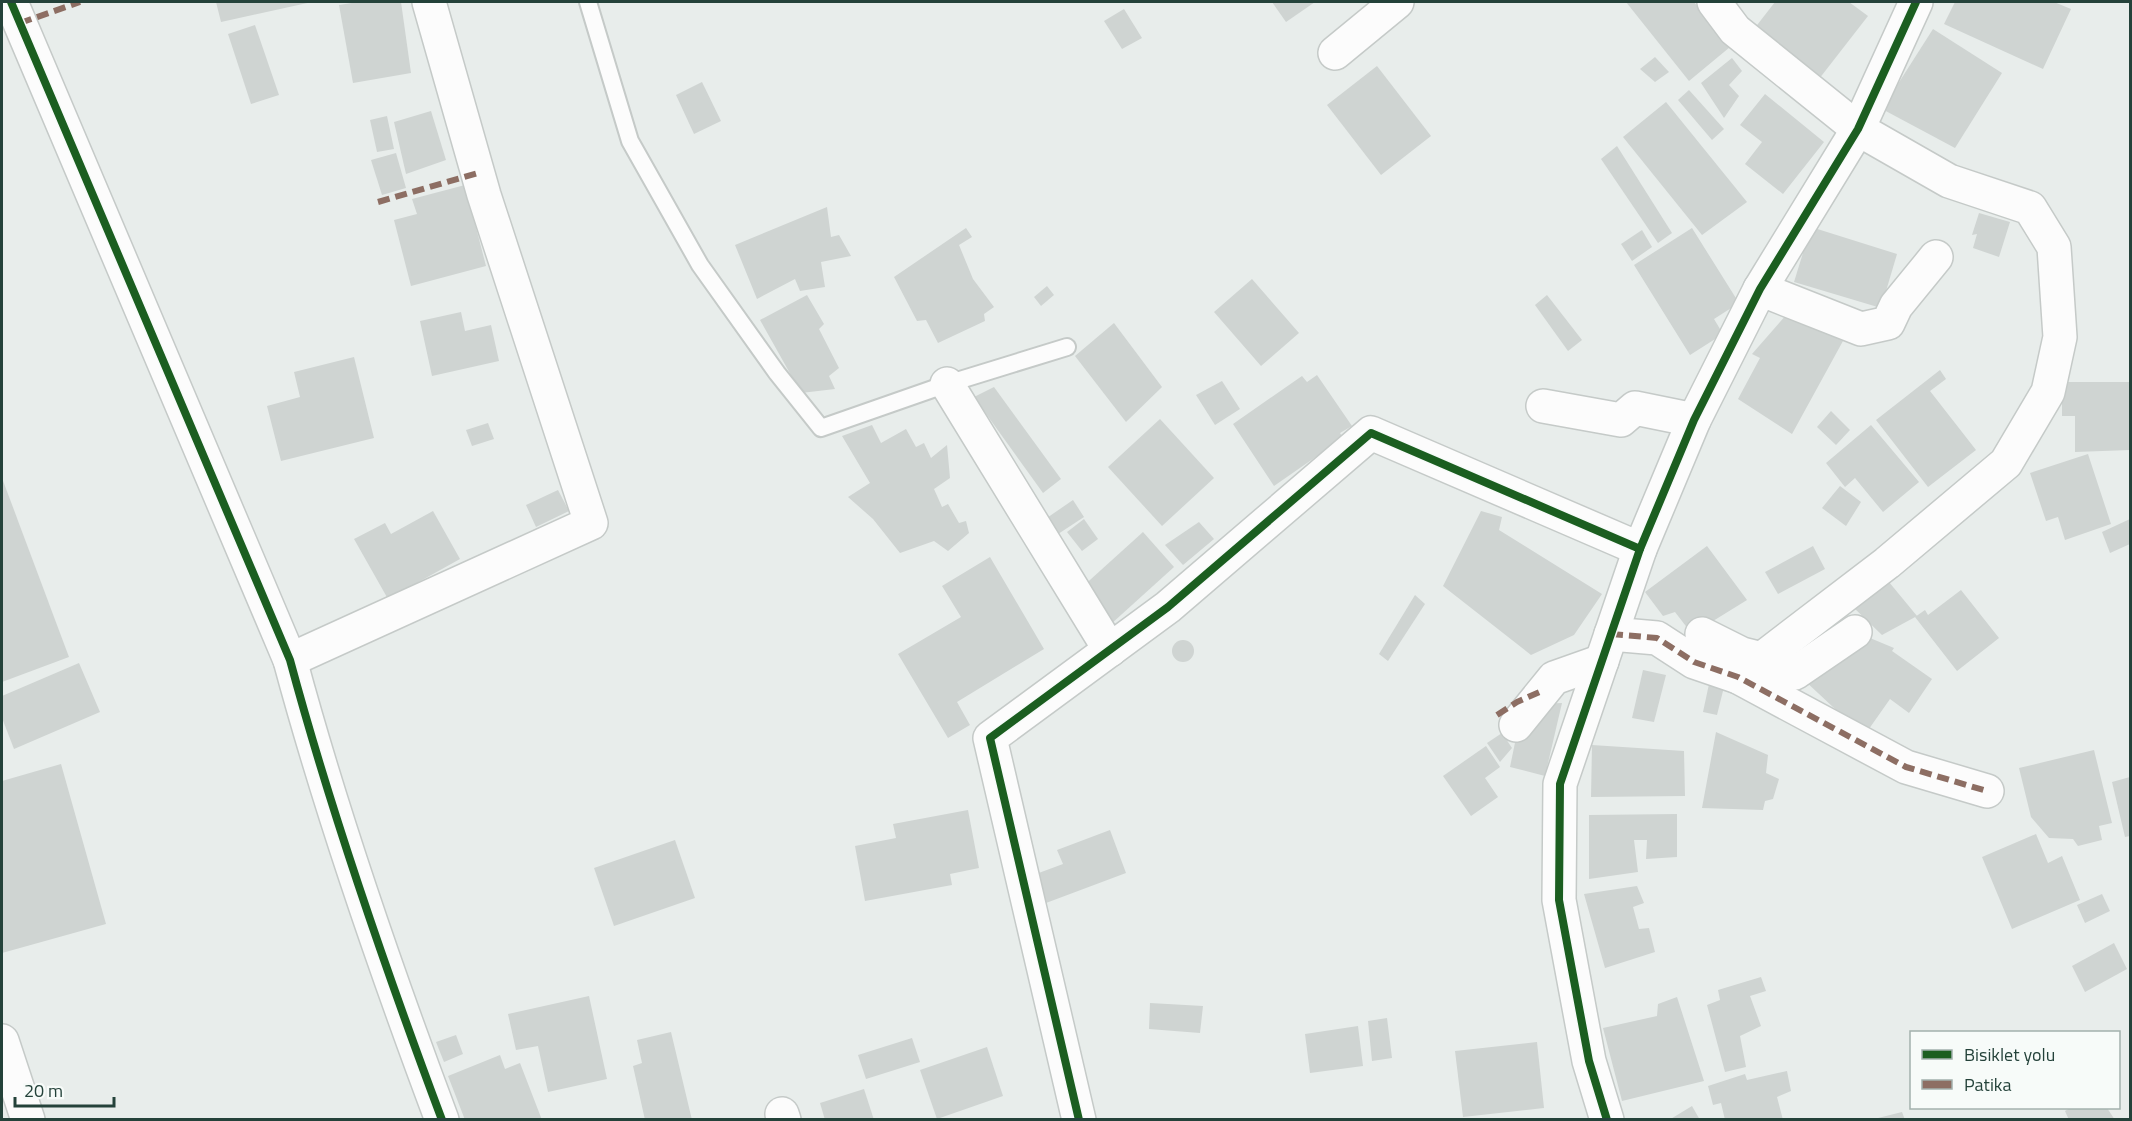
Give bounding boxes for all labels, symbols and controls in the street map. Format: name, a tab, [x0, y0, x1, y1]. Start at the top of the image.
legend	[1910, 1031, 2120, 1109]
text: Bisiklet yolu	[1964, 1041, 2055, 1068]
scale bar	[15, 1070, 114, 1108]
text: Patika	[1964, 1071, 2011, 1098]
text: 20 m	[24, 1077, 63, 1104]

